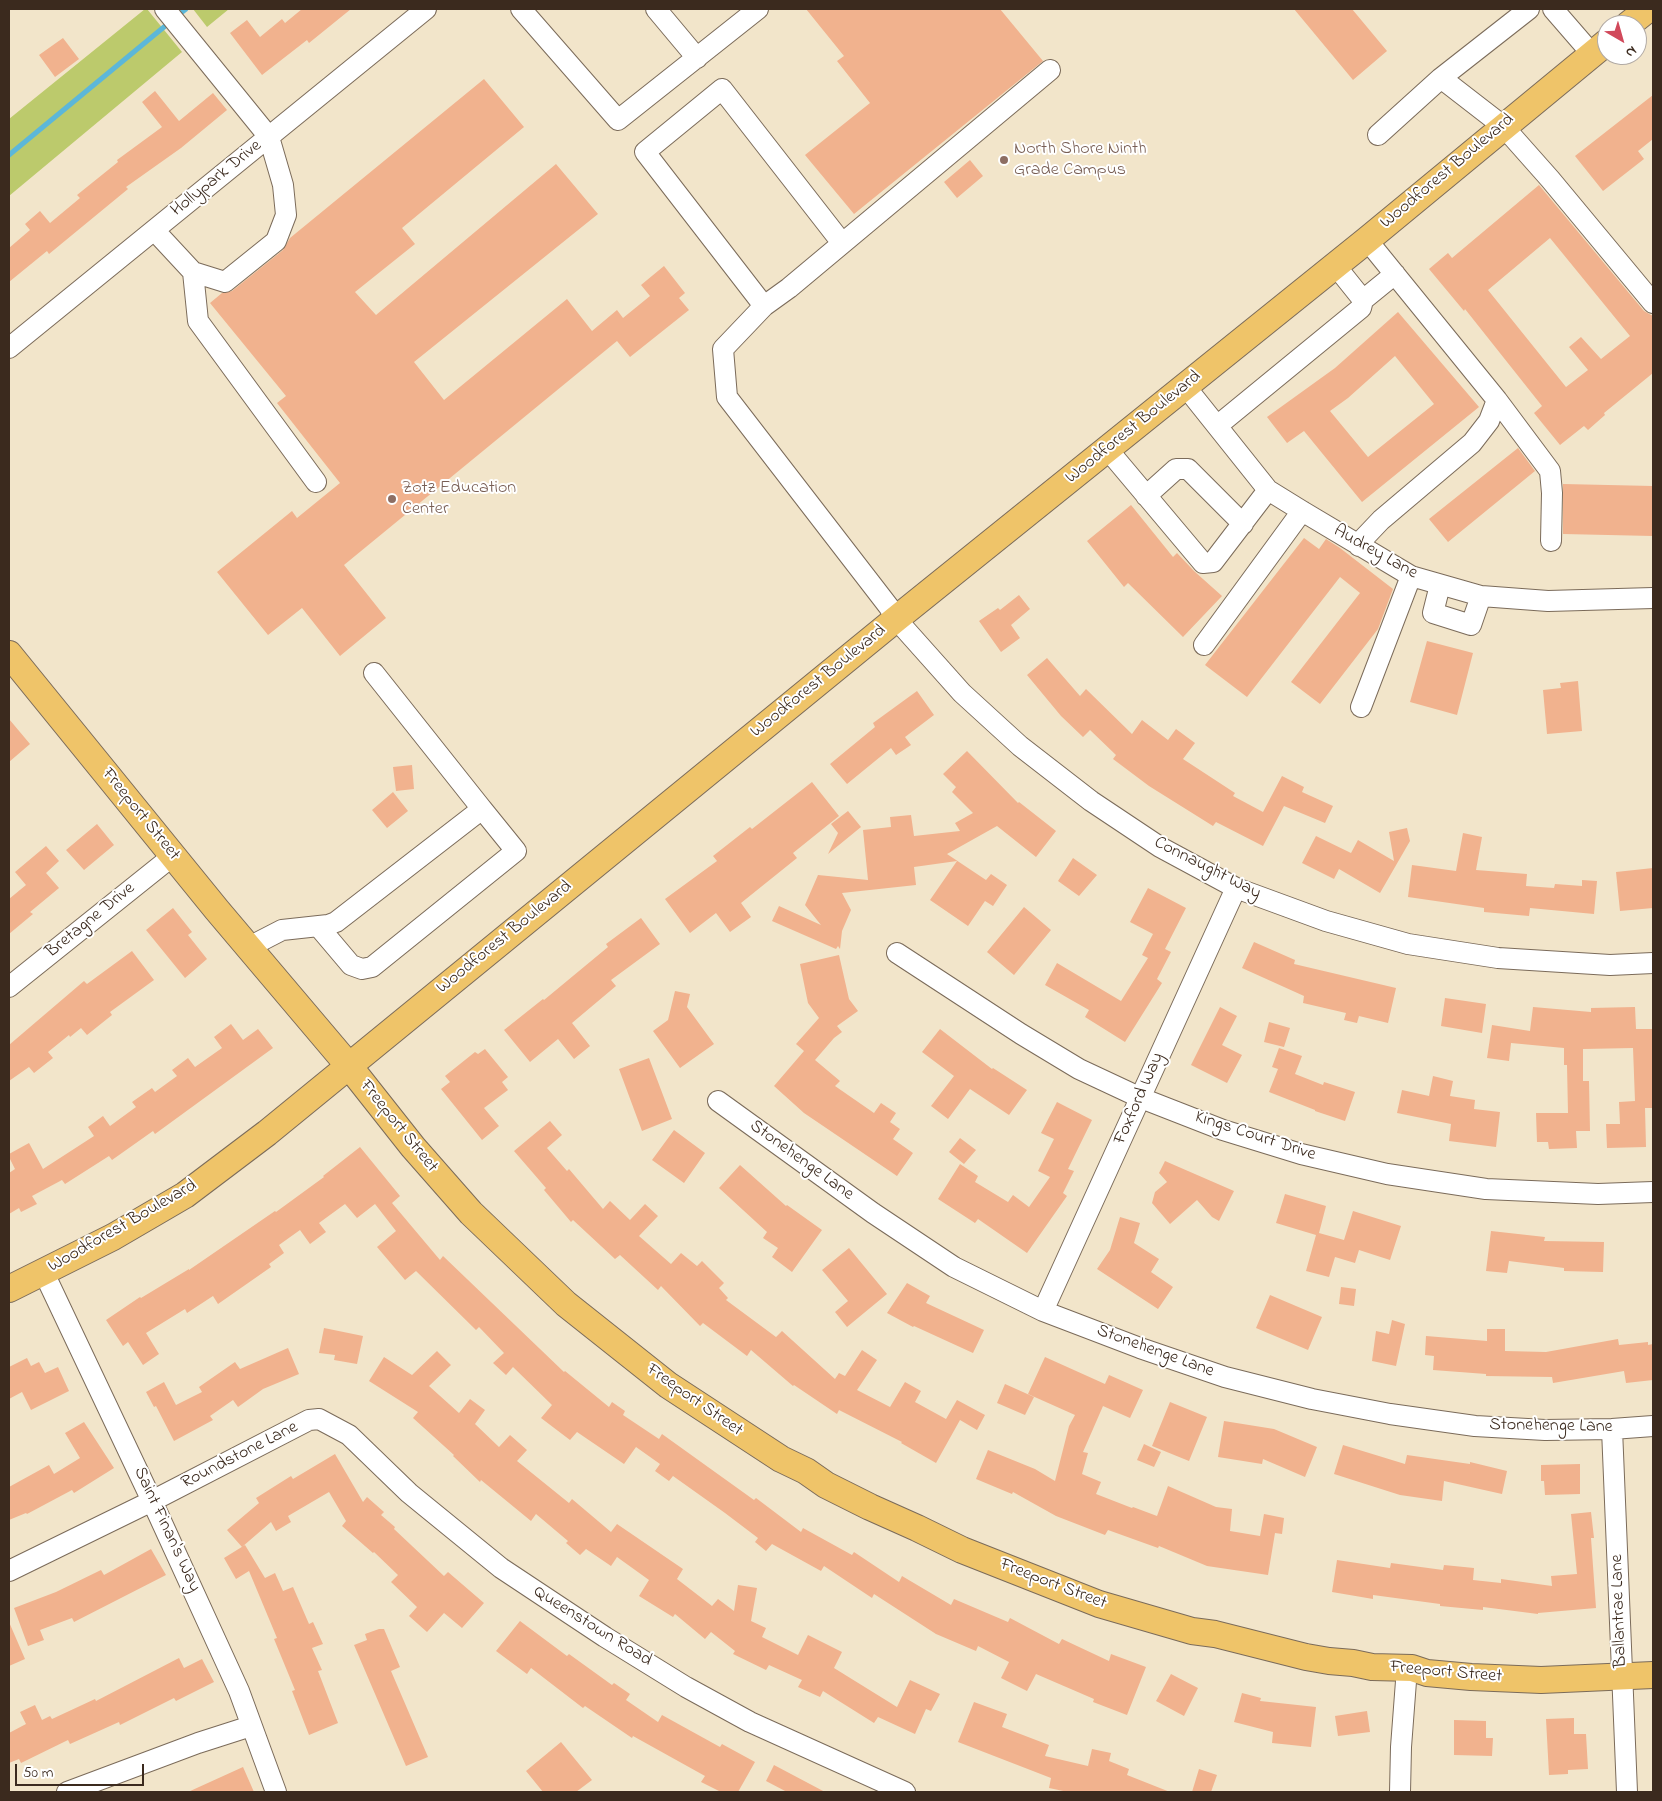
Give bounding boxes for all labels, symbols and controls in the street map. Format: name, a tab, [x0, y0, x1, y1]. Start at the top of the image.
north arrow	[1597, 15, 1647, 65]
text: N	[1621, 40, 1641, 63]
street label: Woodforest Boulevard	[1377, 110, 1519, 234]
street label: Hollypark Drive	[167, 136, 267, 222]
place label: North Shore Ninth Grade Campus	[1014, 139, 1147, 182]
marker: North Shore Ninth Grade Campus	[998, 154, 1010, 166]
street label: Woodforest Boulevard	[1062, 367, 1206, 489]
place label: Zotz Education Center	[402, 478, 516, 520]
marker: Zotz Education Center	[386, 493, 398, 505]
street label: Audrey Lane	[1329, 521, 1421, 585]
street label: Woodforest Boulevard	[747, 621, 891, 743]
street label: Freeport Street	[96, 764, 184, 866]
street label: Connaught Way	[1150, 833, 1264, 905]
street label: Woodforest Boulevard	[433, 877, 577, 999]
street label: Bretagne Drive	[42, 878, 140, 964]
street label: Foxford Way	[1110, 1050, 1170, 1148]
street label: Freeport Street	[354, 1076, 442, 1178]
street label: Kings Court Drive	[1192, 1107, 1318, 1167]
street label: Stonehenge Lane	[745, 1116, 857, 1206]
street label: Woodforest Boulevard	[45, 1176, 201, 1278]
street label: Stonehenge Lane	[1093, 1321, 1217, 1383]
street label: Freeport Street	[642, 1360, 746, 1442]
street label: Stonehenge Lane	[1489, 1415, 1613, 1439]
street label: Roundstone Lane	[178, 1417, 302, 1495]
street label: Saint Finan's Way	[128, 1464, 204, 1596]
street label: Ballantrae Lane	[1607, 1554, 1633, 1668]
street label: Freeport Street	[997, 1555, 1109, 1615]
street label: Queenstown Road	[529, 1582, 655, 1672]
street label: Freeport Street	[1389, 1657, 1503, 1689]
scale bar	[18, 1754, 146, 1786]
text: 50 m	[23, 1762, 53, 1784]

